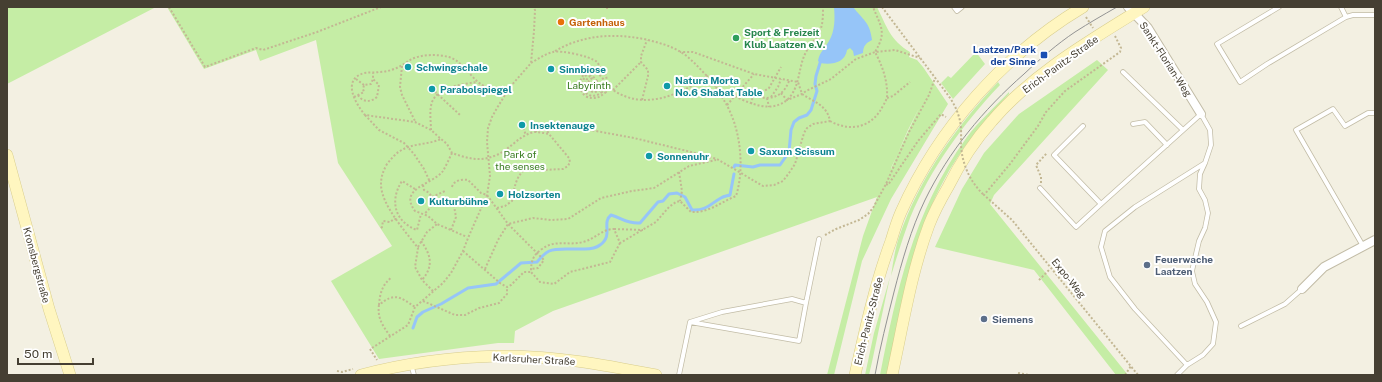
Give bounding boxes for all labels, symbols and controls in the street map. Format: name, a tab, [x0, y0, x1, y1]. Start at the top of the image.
place label: Gartenhaus	[569, 16, 625, 28]
marker: Gartenhaus	[556, 17, 566, 27]
street label: Sankt-Florian-Weg	[1137, 19, 1195, 99]
place label: Sport & Freizeit Klub Laatzen e.V.	[744, 26, 826, 50]
street label: Erich-Panitz-Straße	[1020, 32, 1100, 95]
marker: Sport & Freizeit Klub Laatzen e.V.	[731, 33, 741, 43]
place label: Laatzen/Park der Sinne	[973, 43, 1036, 67]
marker: Laatzen/Park der Sinne	[1039, 50, 1049, 60]
place label: Schwingschale	[416, 61, 488, 73]
marker: Schwingschale	[403, 62, 413, 72]
place label: Sinnbiose	[559, 63, 606, 75]
marker: Sinnbiose	[546, 64, 556, 74]
place label: Natura Morta No.6 Shabat Table	[675, 74, 763, 98]
park label: Labyrinth	[567, 79, 611, 91]
marker: Natura Morta No.6 Shabat Table	[662, 81, 672, 91]
place label: Parabolspiegel	[440, 83, 512, 95]
marker: Parabolspiegel	[427, 84, 437, 94]
place label: Insektenauge	[530, 119, 595, 131]
marker: Insektenauge	[517, 120, 527, 130]
place label: Saxum Scissum	[759, 145, 835, 157]
marker: Saxum Scissum	[746, 146, 756, 156]
park label: Park of the senses	[495, 148, 545, 172]
place label: Sonnenuhr	[657, 150, 709, 162]
marker: Sonnenuhr	[644, 151, 654, 161]
place label: Holzsorten	[508, 188, 561, 200]
marker: Holzsorten	[495, 189, 505, 199]
place label: Kulturbühne	[429, 195, 489, 207]
marker: Kulturbühne	[416, 196, 426, 206]
street label: Kronsbergstraße	[21, 226, 53, 305]
place label: Feuerwache Laatzen	[1155, 253, 1213, 277]
street label: Expo-Weg	[1049, 256, 1089, 300]
marker: Feuerwache Laatzen	[1142, 260, 1152, 270]
street label: Erich-Panitz-Straße	[851, 275, 885, 366]
place label: Siemens	[992, 313, 1033, 325]
marker: Siemens	[979, 314, 989, 324]
scale bar	[18, 340, 93, 366]
text: 50 m	[24, 347, 52, 361]
street label: Karlsruher Straße	[492, 351, 576, 367]

